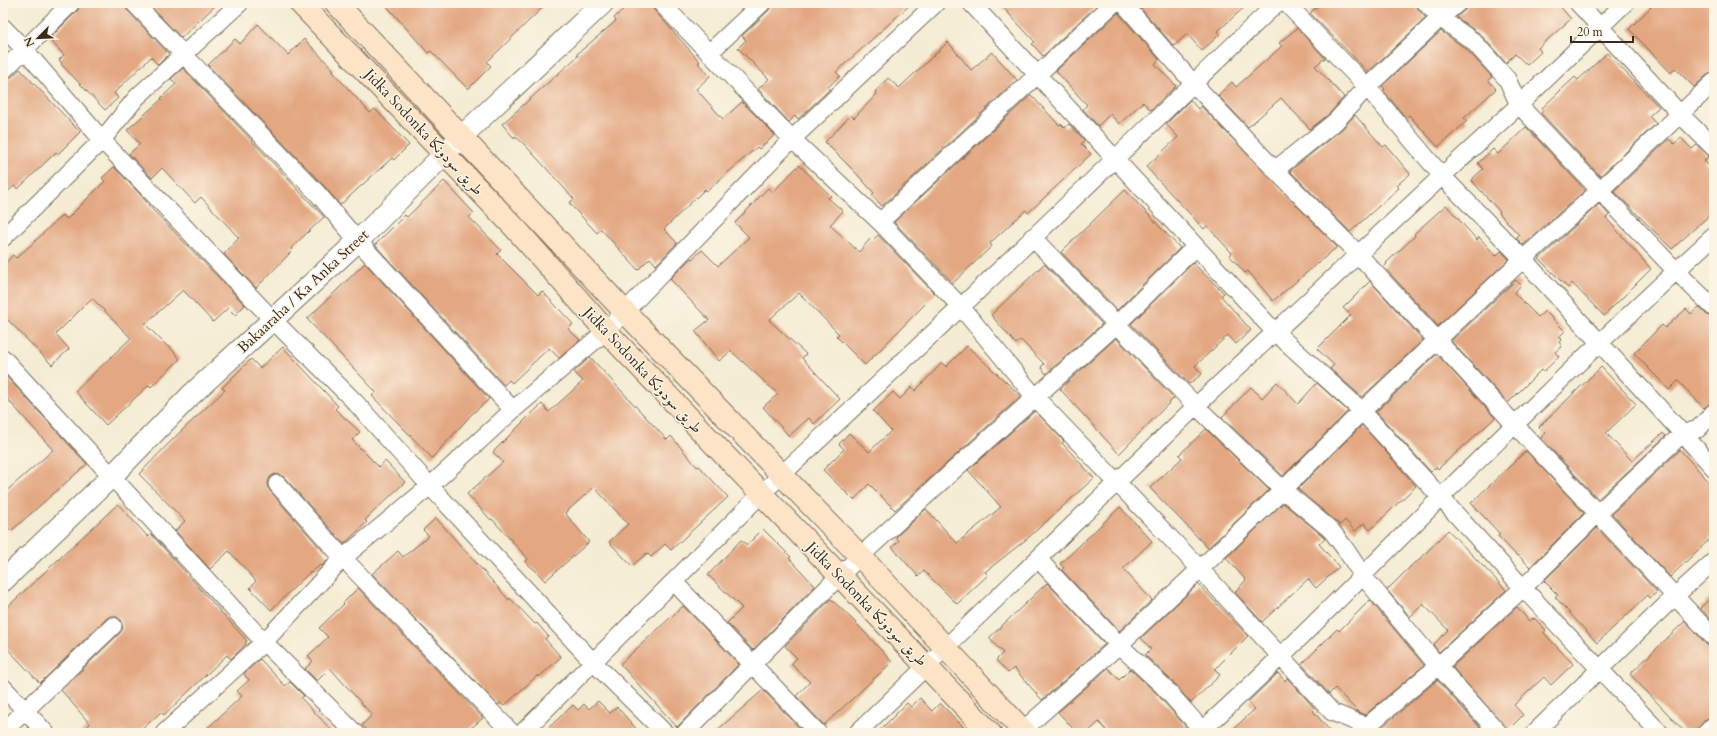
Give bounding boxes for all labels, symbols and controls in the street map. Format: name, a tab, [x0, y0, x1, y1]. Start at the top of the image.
north arrow	[18, 18, 58, 58]
scale bar	[1571, 18, 1633, 44]
text: 20 m	[1577, 24, 1604, 40]
text: N	[20, 34, 38, 49]
street label: Jidka Sodonka طريق سودونكا	[359, 63, 488, 200]
street label: Bakaaraha / Ka Anka Street	[233, 225, 373, 357]
street label: Jidka Sodonka طريق سودونكا	[578, 301, 707, 438]
street label: Jidka Sodonka طريق سودونكا	[801, 536, 932, 671]

